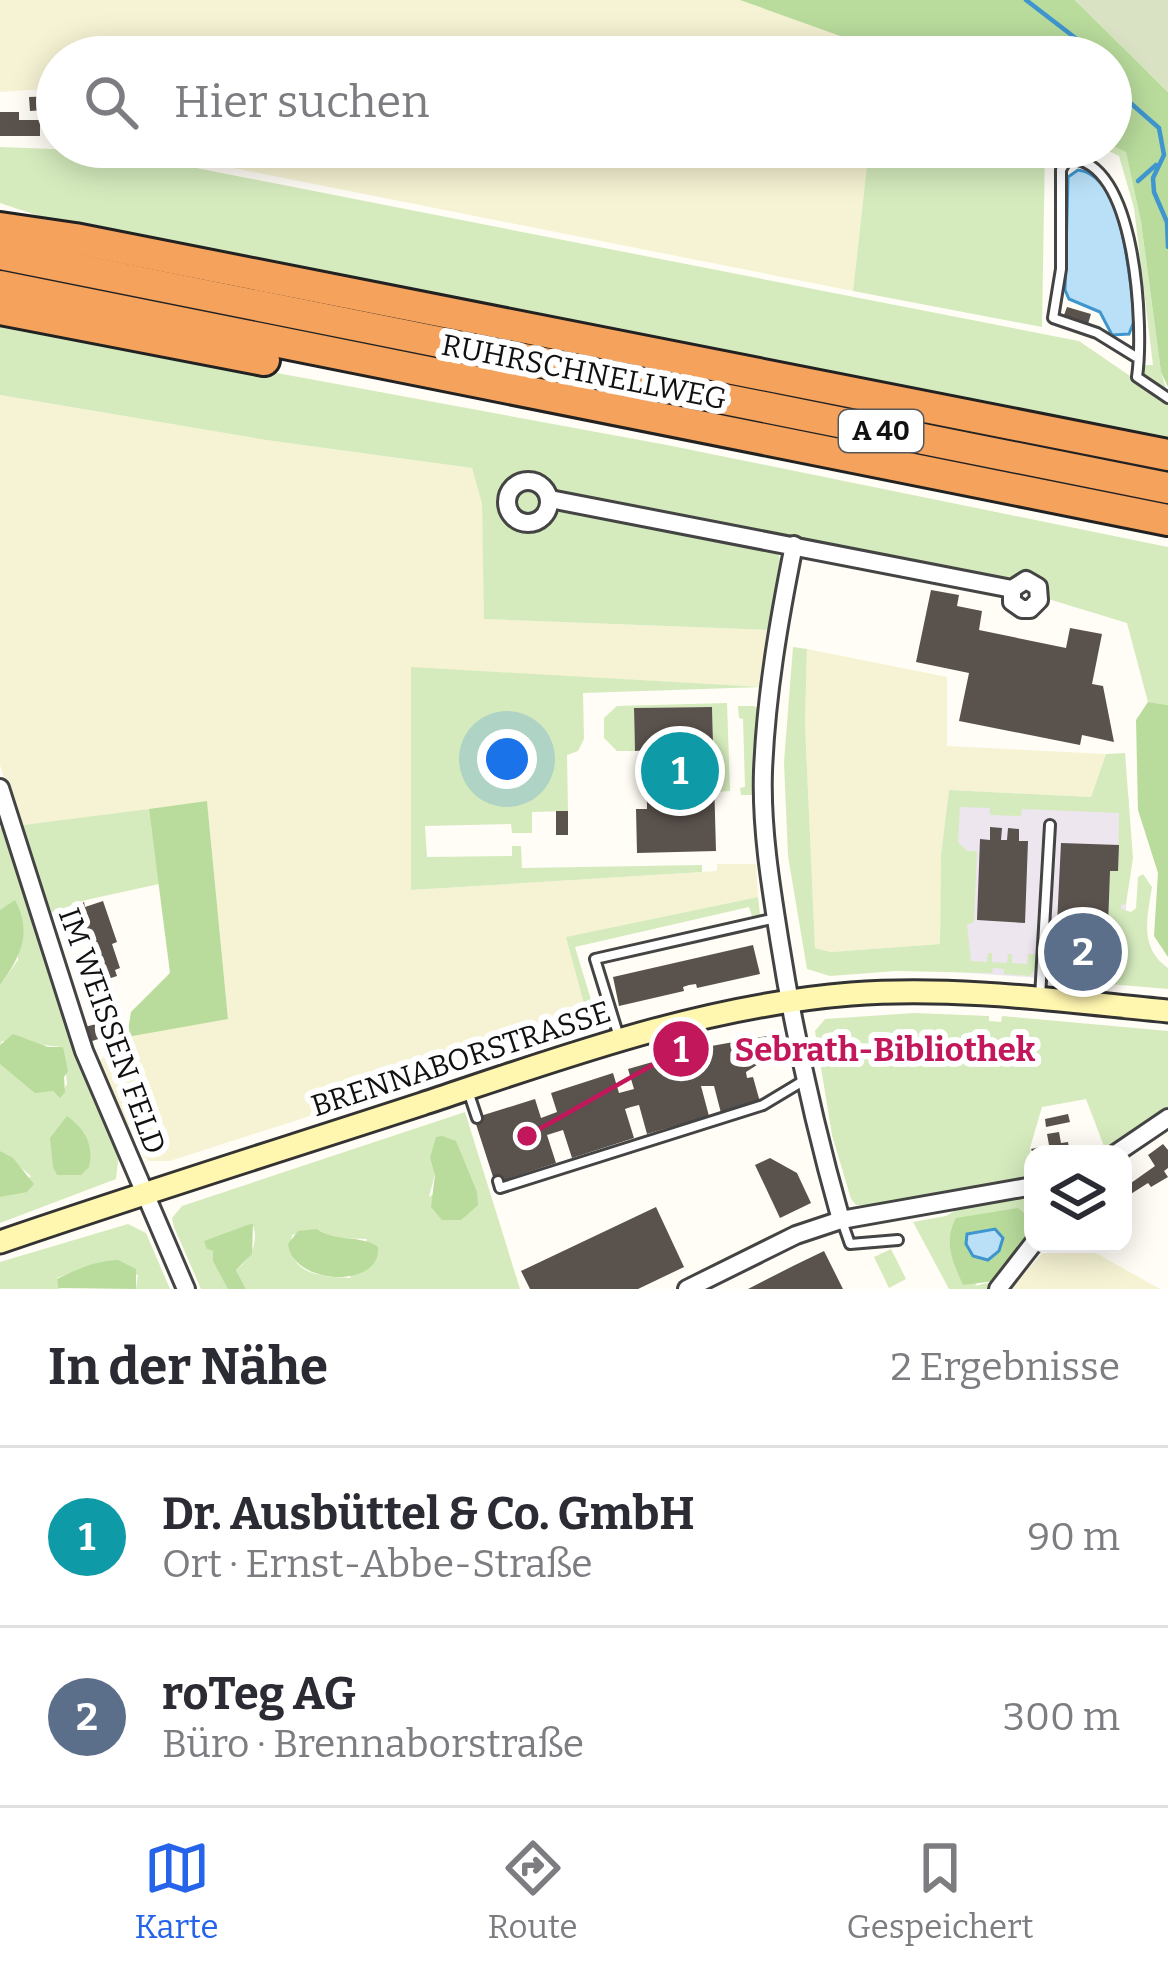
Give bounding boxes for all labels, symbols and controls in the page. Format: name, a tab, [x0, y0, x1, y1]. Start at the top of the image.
search box	[36, 36, 1132, 168]
icon: search	[78, 69, 144, 135]
text: Hier suchen	[174, 75, 430, 129]
street label: RUHRSCHNELLWEG	[438, 327, 730, 417]
road number: A 40	[839, 410, 923, 452]
pin: 1	[641, 726, 719, 816]
your location	[477, 729, 537, 789]
street label: IM WEISSEN FELD	[51, 903, 173, 1159]
pin: 2	[1044, 907, 1122, 997]
street label: BRENNABORSTRASSE	[307, 994, 615, 1124]
callout: Sebrath-Bibliothek	[651, 1015, 1060, 1084]
text: 1	[673, 1028, 689, 1072]
text: Sebrath-Bibliothek	[735, 1030, 1036, 1070]
map controls	[1024, 1145, 1132, 1253]
button: layers	[1024, 1145, 1132, 1253]
text: In der Nähe	[48, 1336, 328, 1398]
text: 2 Ergebnisse	[891, 1344, 1120, 1390]
text: Dr. Ausbüttel & Co. GmbH	[162, 1487, 695, 1541]
text: 1	[79, 1514, 95, 1560]
text: 90 m	[1027, 1514, 1120, 1560]
text: Ort · Ernst-Abbe-Straße	[162, 1541, 593, 1587]
text: roTeg AG	[162, 1667, 356, 1721]
text: 2	[76, 1694, 98, 1740]
text: 300 m	[1003, 1694, 1120, 1740]
text: Büro · Brennaborstraße	[162, 1721, 584, 1767]
tab: Karte	[134, 1835, 219, 1947]
tab: Route	[488, 1835, 578, 1947]
tab: Gespeichert	[846, 1835, 1034, 1947]

